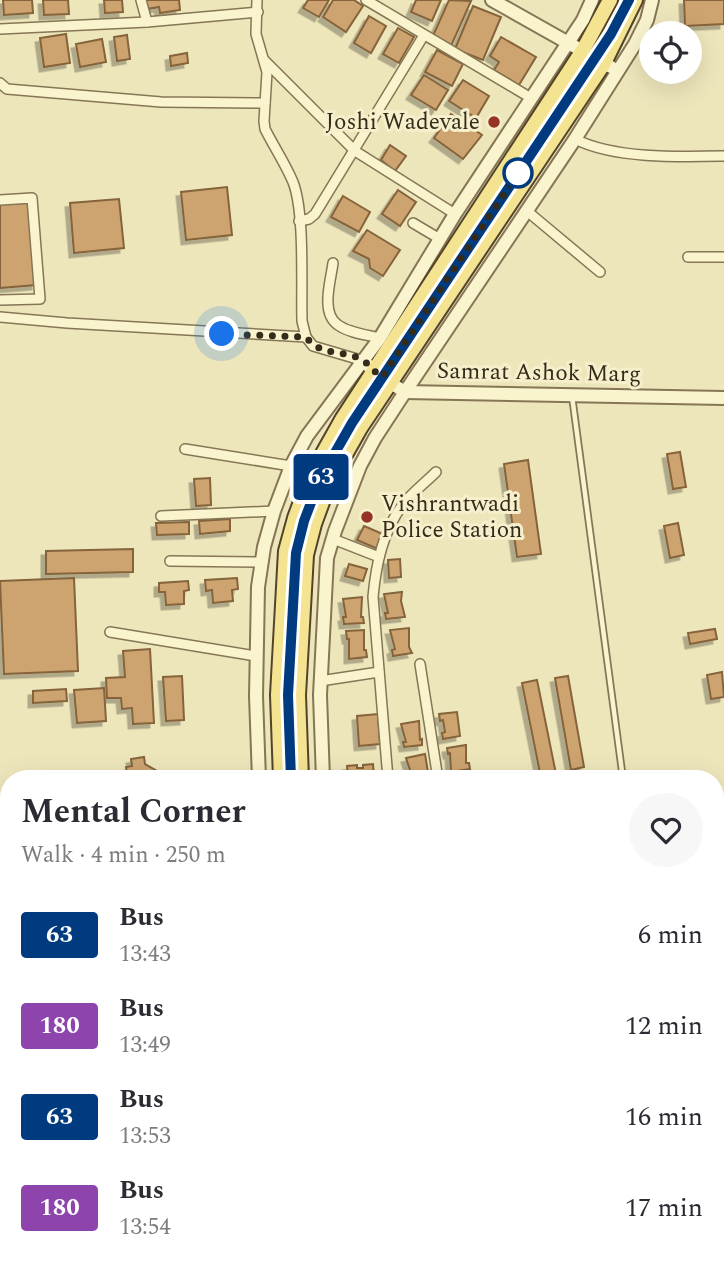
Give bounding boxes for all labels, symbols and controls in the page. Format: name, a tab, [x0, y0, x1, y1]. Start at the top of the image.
map controls	[639, 21, 702, 84]
button: locate	[639, 21, 702, 84]
place label: Joshi Wadevale	[326, 105, 480, 140]
marker: Joshi Wadevale	[486, 114, 502, 130]
unlabelled marker	[503, 158, 533, 188]
your location	[204, 316, 239, 351]
street label: Samrat Ashok Marg	[436, 354, 642, 392]
line badge: 63	[290, 454, 352, 500]
text: 63	[308, 459, 334, 495]
place label: Vishrantwadi Police Station	[381, 487, 522, 548]
marker: Vishrantwadi Police Station	[359, 509, 375, 525]
text: Mental Corner	[21, 787, 246, 837]
button: heart	[629, 793, 703, 867]
text: Walk · 4 min · 250 m	[21, 838, 226, 873]
text: Bus	[119, 897, 164, 937]
text: 6 min	[638, 915, 703, 955]
text: 63	[46, 917, 73, 953]
text: 13:43	[119, 937, 171, 972]
text: Bus	[119, 988, 164, 1028]
text: 12 min	[625, 1006, 703, 1046]
text: 180	[39, 1008, 80, 1044]
text: 13:49	[119, 1028, 171, 1063]
text: Bus	[119, 1079, 164, 1119]
text: 16 min	[625, 1097, 703, 1137]
text: 63	[46, 1099, 73, 1135]
text: 13:53	[119, 1119, 171, 1154]
text: Bus	[119, 1170, 164, 1210]
text: 17 min	[625, 1188, 703, 1228]
text: 180	[39, 1190, 80, 1226]
text: 13:54	[119, 1210, 171, 1245]

